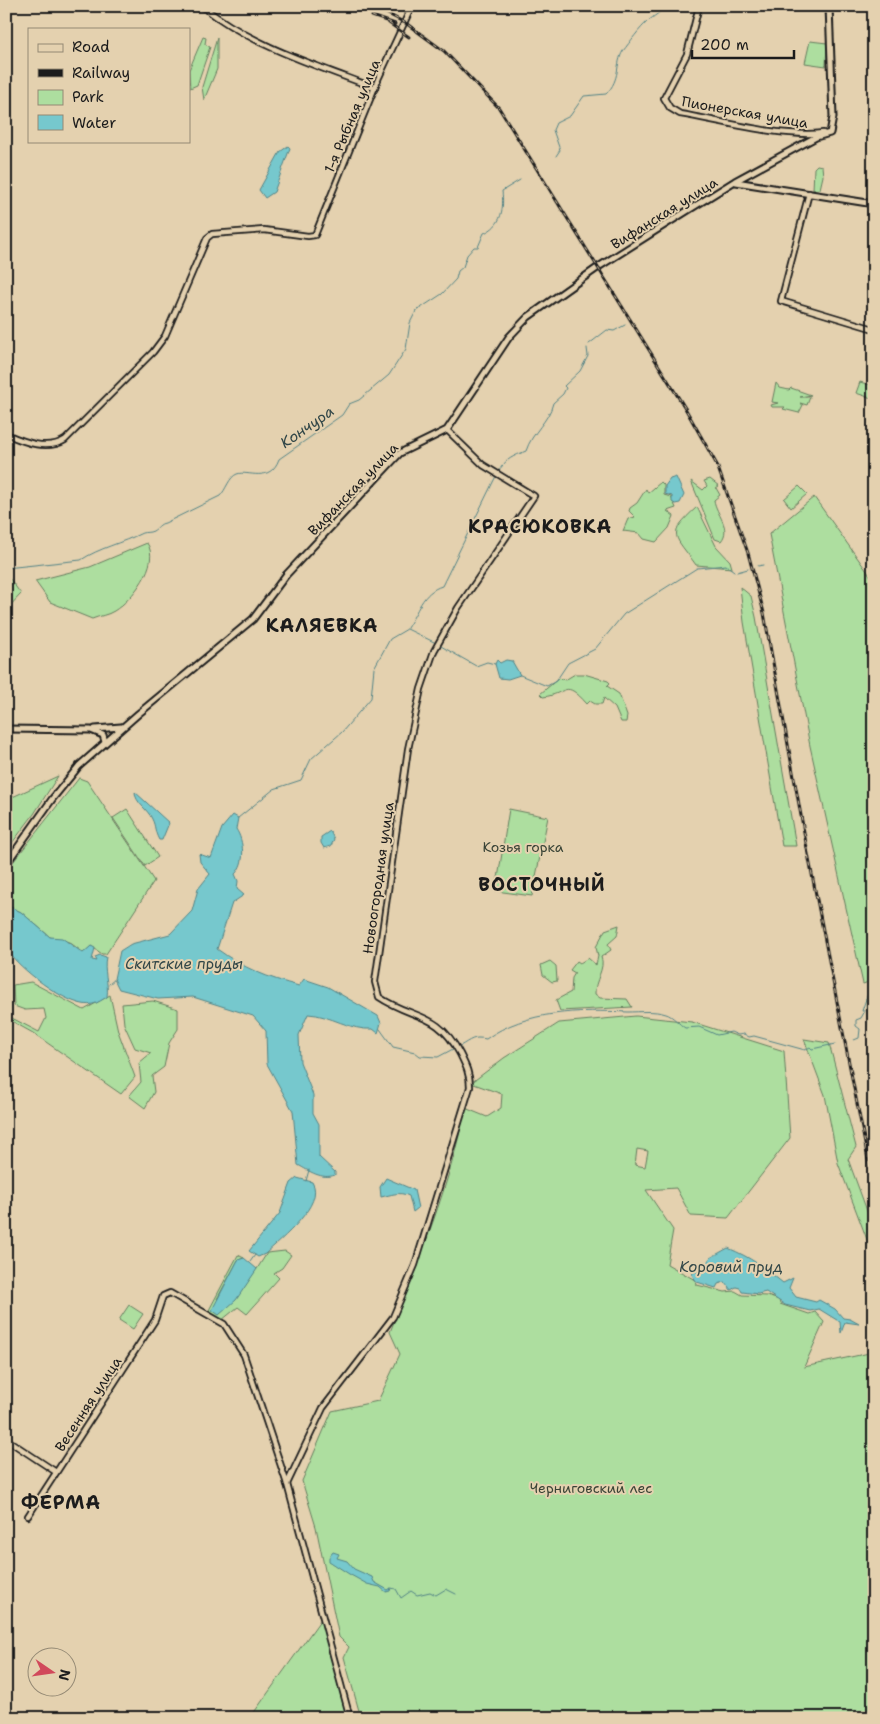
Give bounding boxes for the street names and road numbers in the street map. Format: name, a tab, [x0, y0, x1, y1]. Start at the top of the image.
street label: 1-я Рыбная улица	[320, 56, 384, 176]
street label: Пионерская улица	[680, 92, 810, 132]
street label: Вифанская улица	[607, 173, 721, 253]
street label: Вифанская улица	[304, 439, 402, 539]
street label: Новоогородная улица	[358, 801, 398, 955]
street label: Весенняя улица	[51, 1353, 126, 1455]

